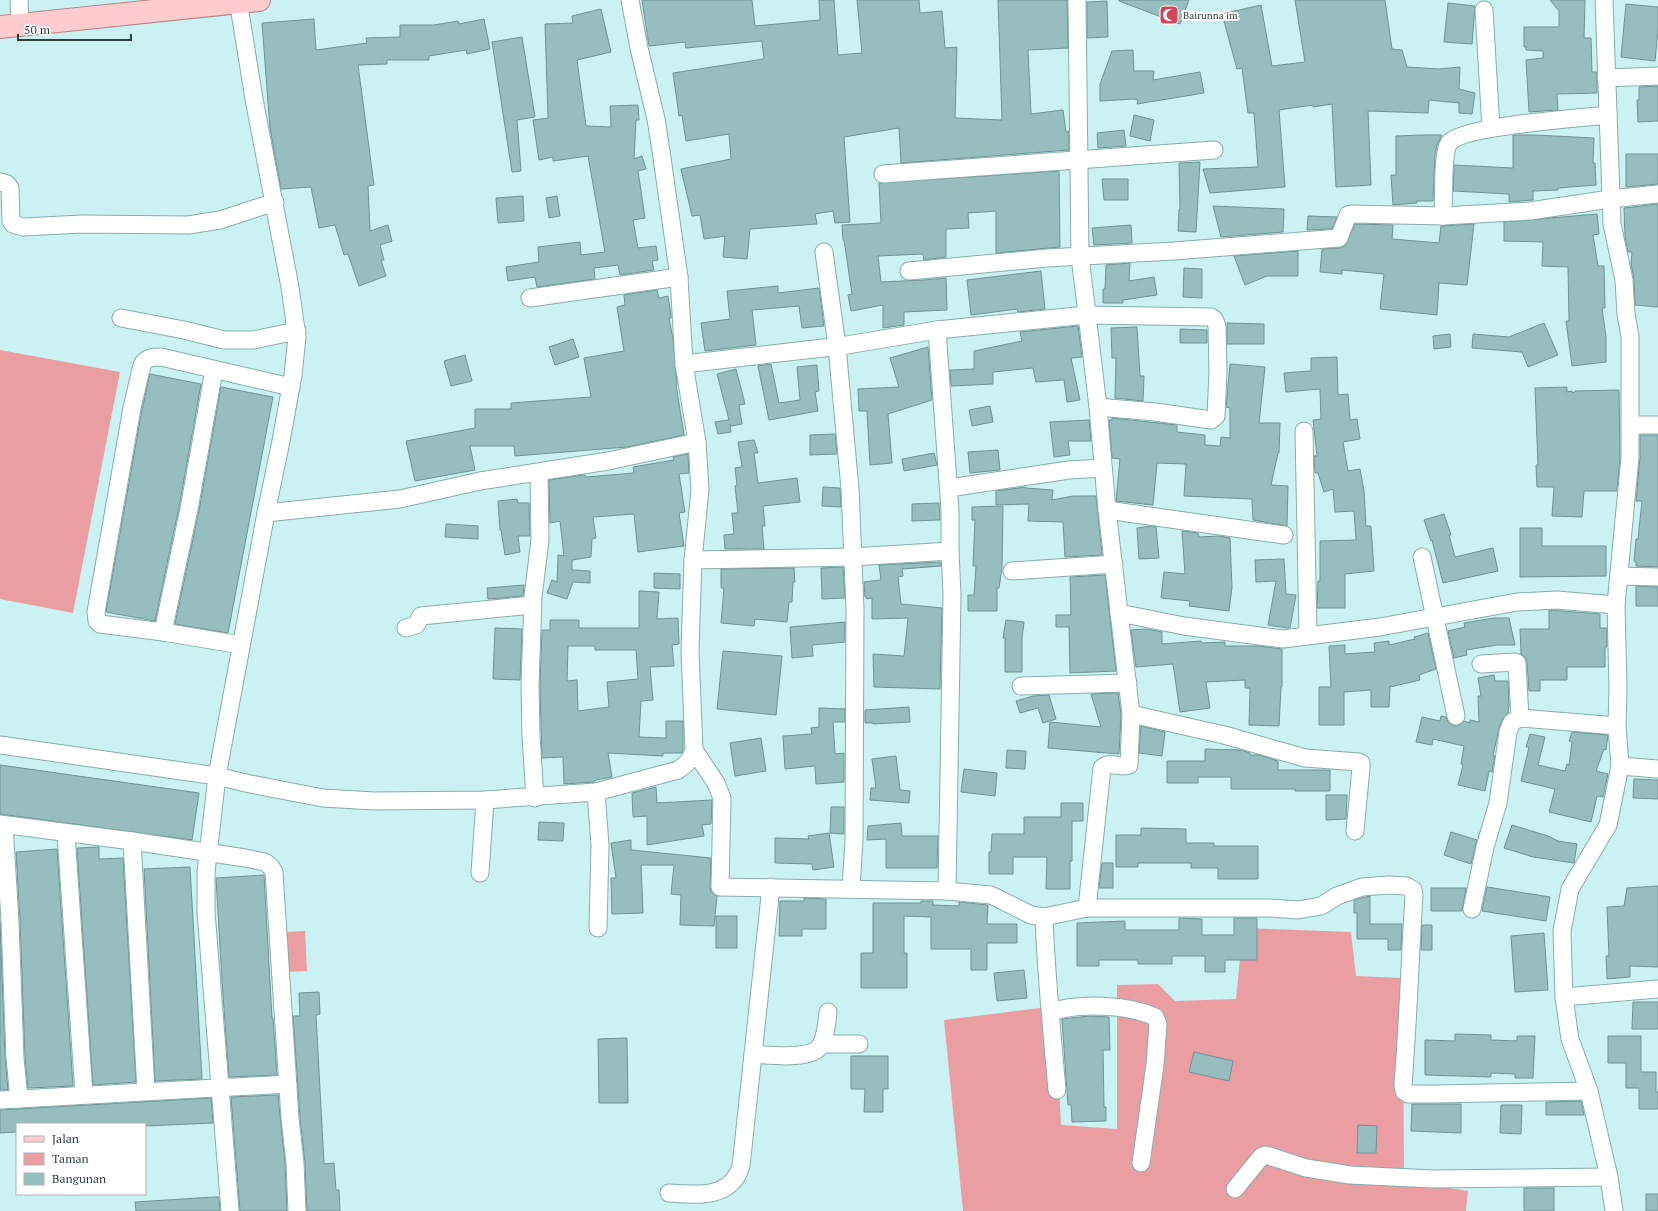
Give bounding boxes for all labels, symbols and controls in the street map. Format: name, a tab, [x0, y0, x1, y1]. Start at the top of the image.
mosque icon: Bairunna'im	[1158, 4, 1180, 26]
place label: Bairunna'im	[1183, 9, 1238, 22]
scale bar	[18, 16, 131, 42]
text: 50 m	[24, 22, 51, 37]
legend	[16, 1123, 146, 1195]
text: Jalan	[52, 1131, 79, 1146]
text: Taman	[52, 1151, 89, 1166]
text: Bangunan	[52, 1171, 106, 1186]

